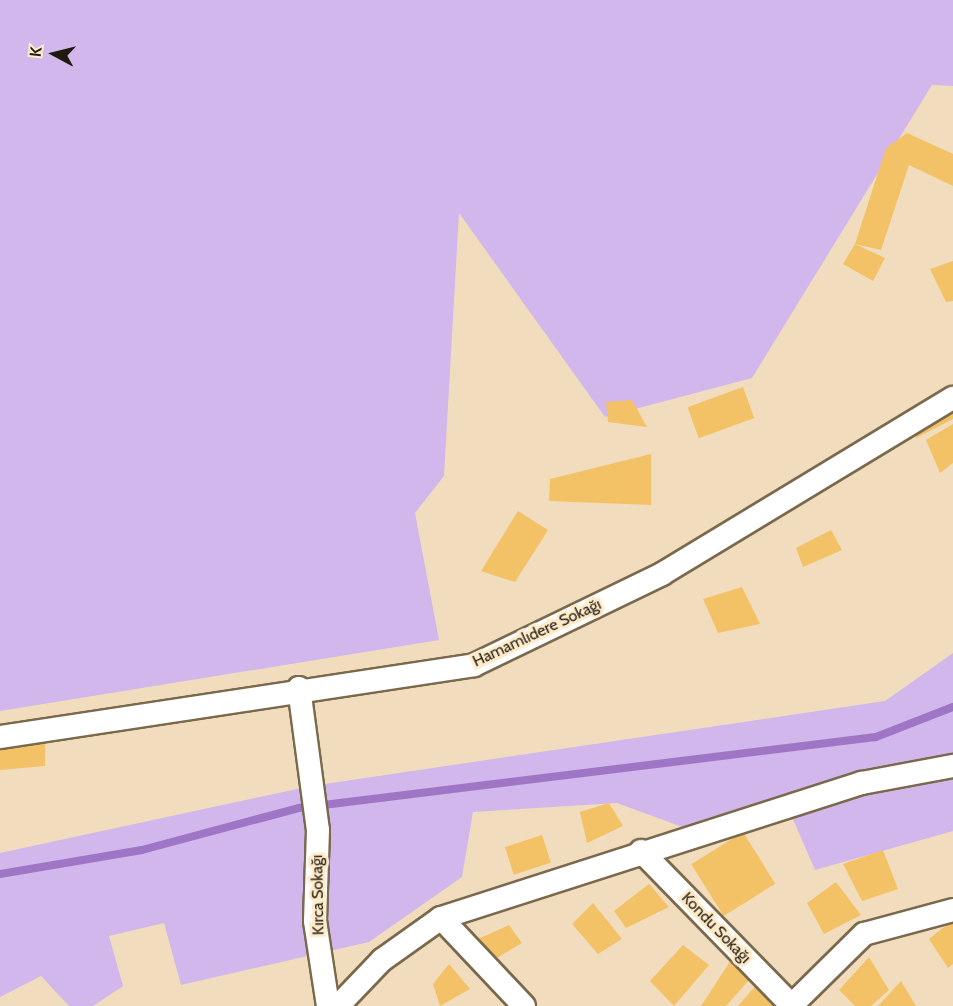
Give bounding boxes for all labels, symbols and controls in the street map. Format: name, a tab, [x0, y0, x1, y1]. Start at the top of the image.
north arrow	[24, 24, 84, 84]
text: K	[26, 46, 46, 58]
street label: Hamamlıdere Sokağı	[470, 595, 604, 671]
street label: Kırca Sokağı	[308, 855, 328, 935]
street label: Kondu Sokağı	[677, 888, 755, 968]

